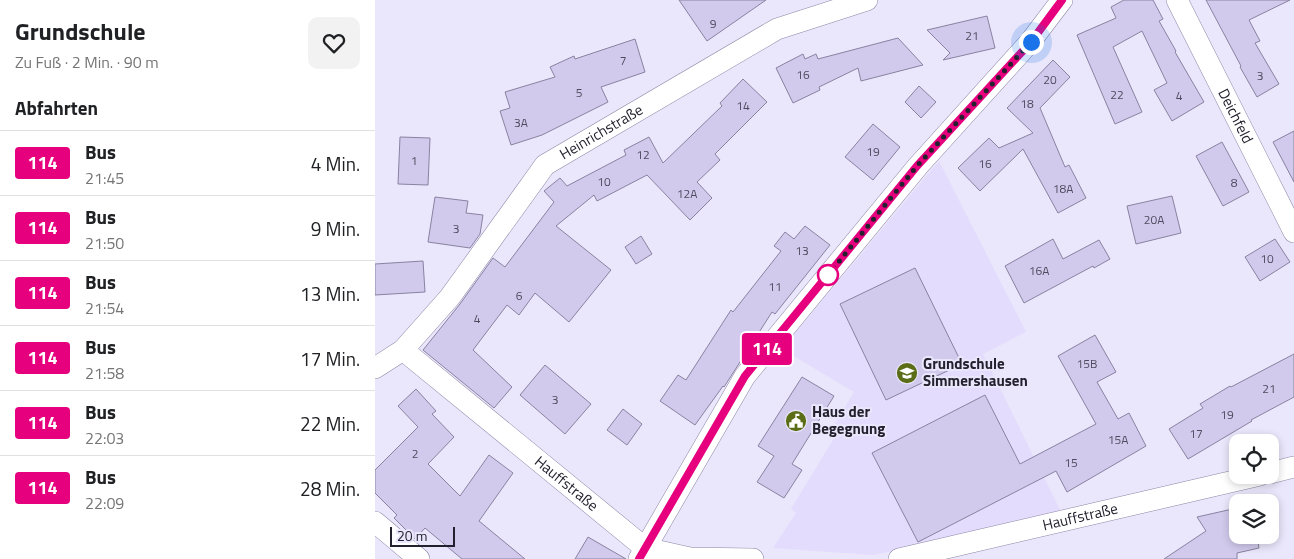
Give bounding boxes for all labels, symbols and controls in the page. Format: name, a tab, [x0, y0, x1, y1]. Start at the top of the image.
text: Grundschule	[15, 13, 146, 49]
house number: 9	[710, 14, 717, 33]
button: heart	[308, 17, 360, 69]
house number: 21	[965, 26, 979, 45]
your location	[1019, 30, 1044, 55]
text: Zu Fuß · 2 Min. · 90 m	[15, 50, 159, 74]
house number: 7	[620, 51, 626, 70]
house number: 16	[796, 65, 810, 84]
house number: 3	[1257, 66, 1263, 85]
house number: 20	[1043, 70, 1057, 89]
house number: 5	[576, 83, 583, 102]
street label: Deichfeld	[1212, 84, 1260, 147]
house number: 22	[1110, 85, 1124, 104]
house number: 4	[1176, 86, 1183, 105]
text: Abfahrten	[15, 93, 98, 122]
house number: 18	[1020, 94, 1034, 113]
house number: 14	[736, 96, 750, 115]
street label: Heinrichstraße	[555, 98, 647, 165]
house number: 3A	[514, 113, 528, 132]
text: Bus	[85, 137, 116, 166]
house number: 19	[866, 142, 880, 161]
house number: 12	[636, 145, 650, 164]
text: 114	[27, 149, 58, 176]
text: 4 Min.	[311, 149, 360, 178]
house number: 1	[411, 151, 417, 170]
house number: 16	[978, 154, 992, 173]
text: 21:45	[85, 166, 124, 190]
house number: 10	[597, 172, 611, 191]
house number: 8	[1231, 173, 1238, 192]
house number: 18A	[1053, 179, 1073, 198]
house number: 12A	[677, 184, 697, 203]
text: Bus	[85, 202, 116, 231]
house number: 20A	[1144, 210, 1164, 229]
text: 114	[27, 214, 58, 241]
text: 9 Min.	[311, 214, 360, 243]
house number: 3	[453, 219, 459, 238]
text: 21:50	[85, 231, 124, 255]
house number: 13	[795, 241, 809, 260]
house number: 10	[1260, 249, 1274, 268]
house number: 16A	[1029, 261, 1049, 280]
unlabelled marker	[817, 264, 839, 286]
text: Bus	[85, 267, 116, 296]
house number: 11	[768, 277, 782, 296]
text: 114	[27, 279, 58, 306]
text: 13 Min.	[300, 279, 360, 308]
house number: 6	[516, 286, 523, 305]
text: 21:54	[85, 296, 124, 320]
house number: 4	[474, 309, 481, 328]
text: Bus	[85, 332, 116, 361]
line badge: 114	[738, 333, 796, 365]
text: 114	[752, 335, 782, 362]
text: 114	[27, 344, 58, 371]
text: 17 Min.	[300, 344, 360, 373]
place label: Grundschule Simmershausen	[923, 352, 1028, 392]
house number: 15B	[1077, 354, 1097, 373]
text: 21:58	[85, 361, 124, 385]
school or university icon: Grundschule Simmershausen	[895, 361, 919, 385]
house number: 21	[1262, 379, 1276, 398]
house number: 3	[552, 390, 558, 409]
text: Bus	[85, 397, 116, 426]
place label: Haus der Begegnung	[812, 400, 885, 440]
house number: 19	[1220, 405, 1234, 424]
text: 114	[27, 409, 58, 436]
text: 22 Min.	[300, 409, 360, 438]
public building icon: Haus der Begegnung	[784, 409, 808, 433]
house number: 17	[1189, 424, 1203, 443]
text: 22:03	[85, 426, 124, 450]
house number: 15A	[1108, 430, 1128, 449]
map controls	[1229, 434, 1279, 544]
button: locate	[1229, 434, 1279, 484]
house number: 2	[412, 444, 418, 463]
street label: Hauffstraße	[530, 450, 604, 516]
house number: 15	[1064, 453, 1078, 472]
text: Bus	[85, 462, 116, 491]
text: 114	[27, 474, 58, 501]
text: 28 Min.	[300, 474, 360, 503]
text: 22:09	[85, 491, 124, 515]
button: layers	[1229, 494, 1279, 544]
street label: Hauffstraße	[1040, 496, 1120, 536]
scale bar	[390, 524, 455, 547]
text: 20 m	[397, 525, 427, 546]

